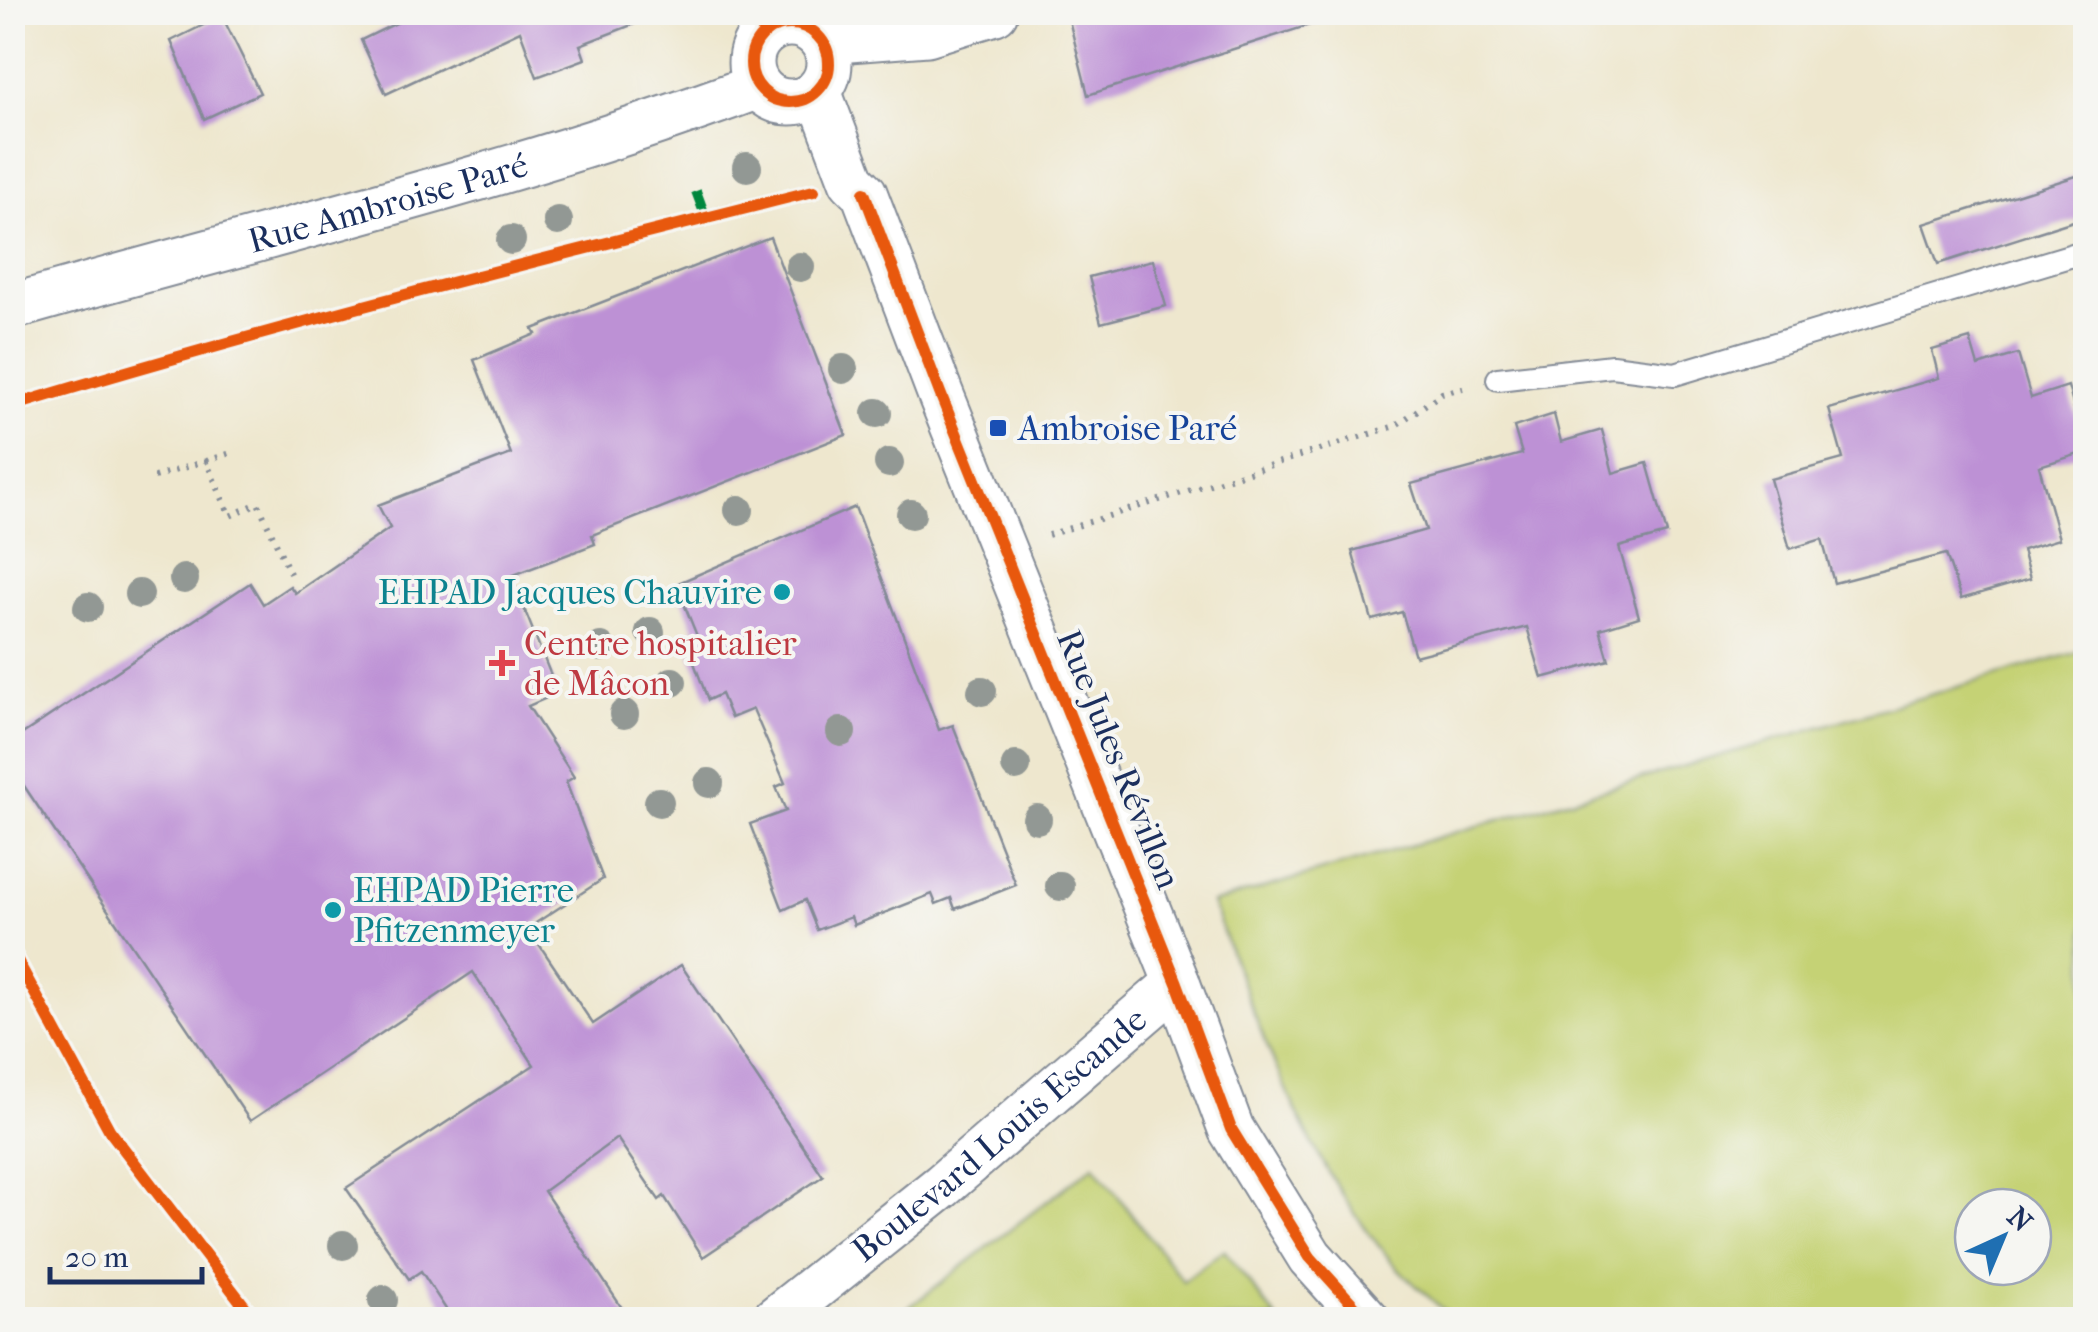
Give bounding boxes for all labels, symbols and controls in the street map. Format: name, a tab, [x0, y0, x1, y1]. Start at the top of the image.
street label: Rue Ambroise Paré	[244, 144, 533, 262]
place label: Ambroise Paré	[1016, 408, 1237, 449]
marker: Ambroise Paré	[987, 417, 1009, 439]
place label: EHPAD Jacques Chauvire	[378, 572, 762, 613]
marker: EHPAD Jacques Chauvire	[771, 581, 793, 603]
place label: Centre hospitalier de Mâcon	[524, 623, 797, 704]
street label: Rue Jules Révillon	[1048, 624, 1189, 895]
marker: Centre hospitalier de Mâcon	[489, 650, 515, 676]
place label: EHPAD Pierre Pfitzenmeyer	[353, 870, 574, 951]
marker: EHPAD Pierre Pfitzenmeyer	[322, 899, 344, 921]
street label: Boulevard Louis Escande	[844, 999, 1155, 1271]
north arrow	[1953, 1187, 2053, 1287]
text: N	[2001, 1200, 2040, 1239]
scale bar	[50, 1222, 202, 1284]
text: 20 m	[65, 1240, 128, 1275]

